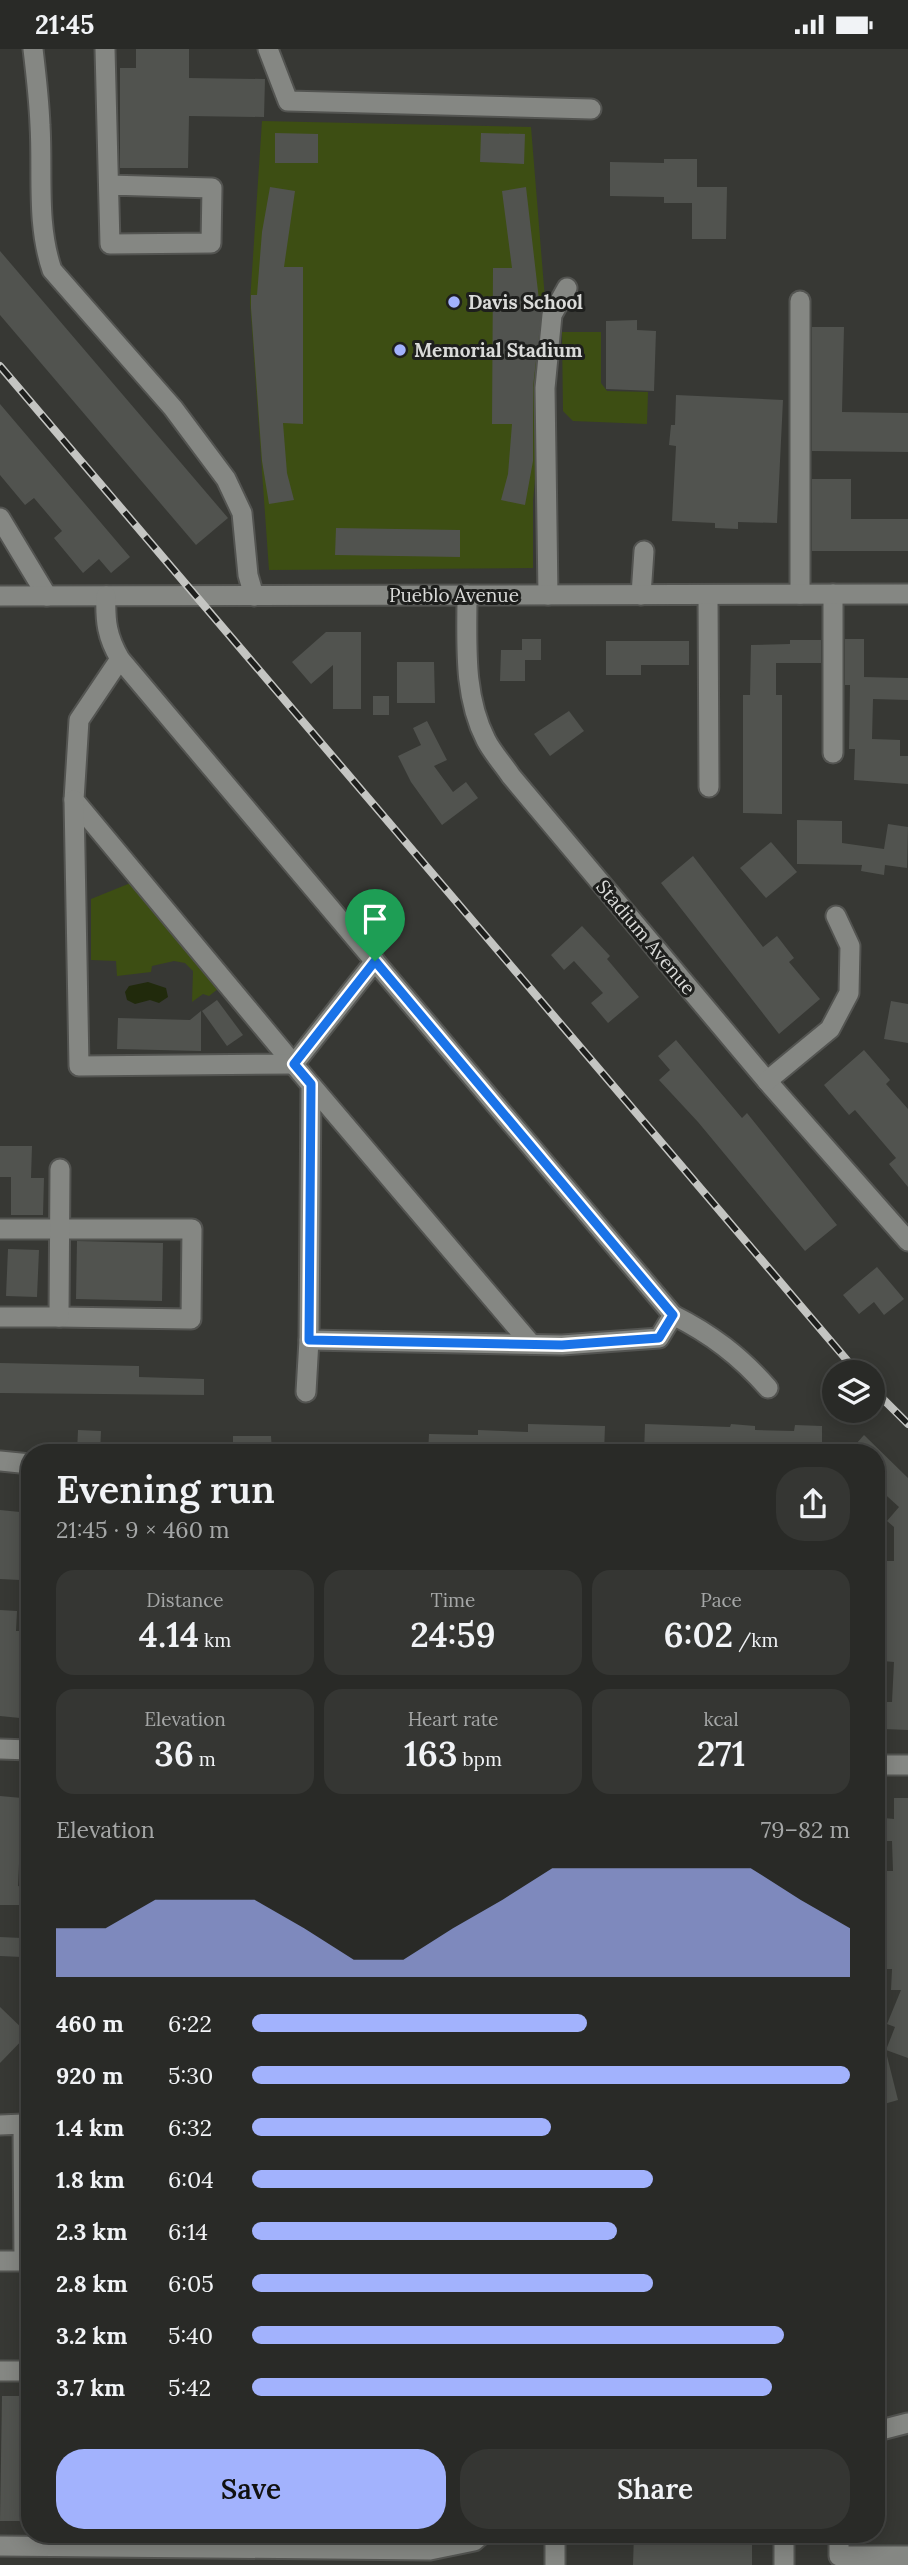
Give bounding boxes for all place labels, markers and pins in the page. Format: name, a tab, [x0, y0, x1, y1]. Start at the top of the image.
place label: Davis School	[468, 290, 583, 314]
marker: Davis School	[446, 294, 462, 310]
place label: Memorial Stadium	[414, 338, 583, 362]
marker: Memorial Stadium	[392, 342, 408, 358]
pin	[345, 889, 405, 961]

